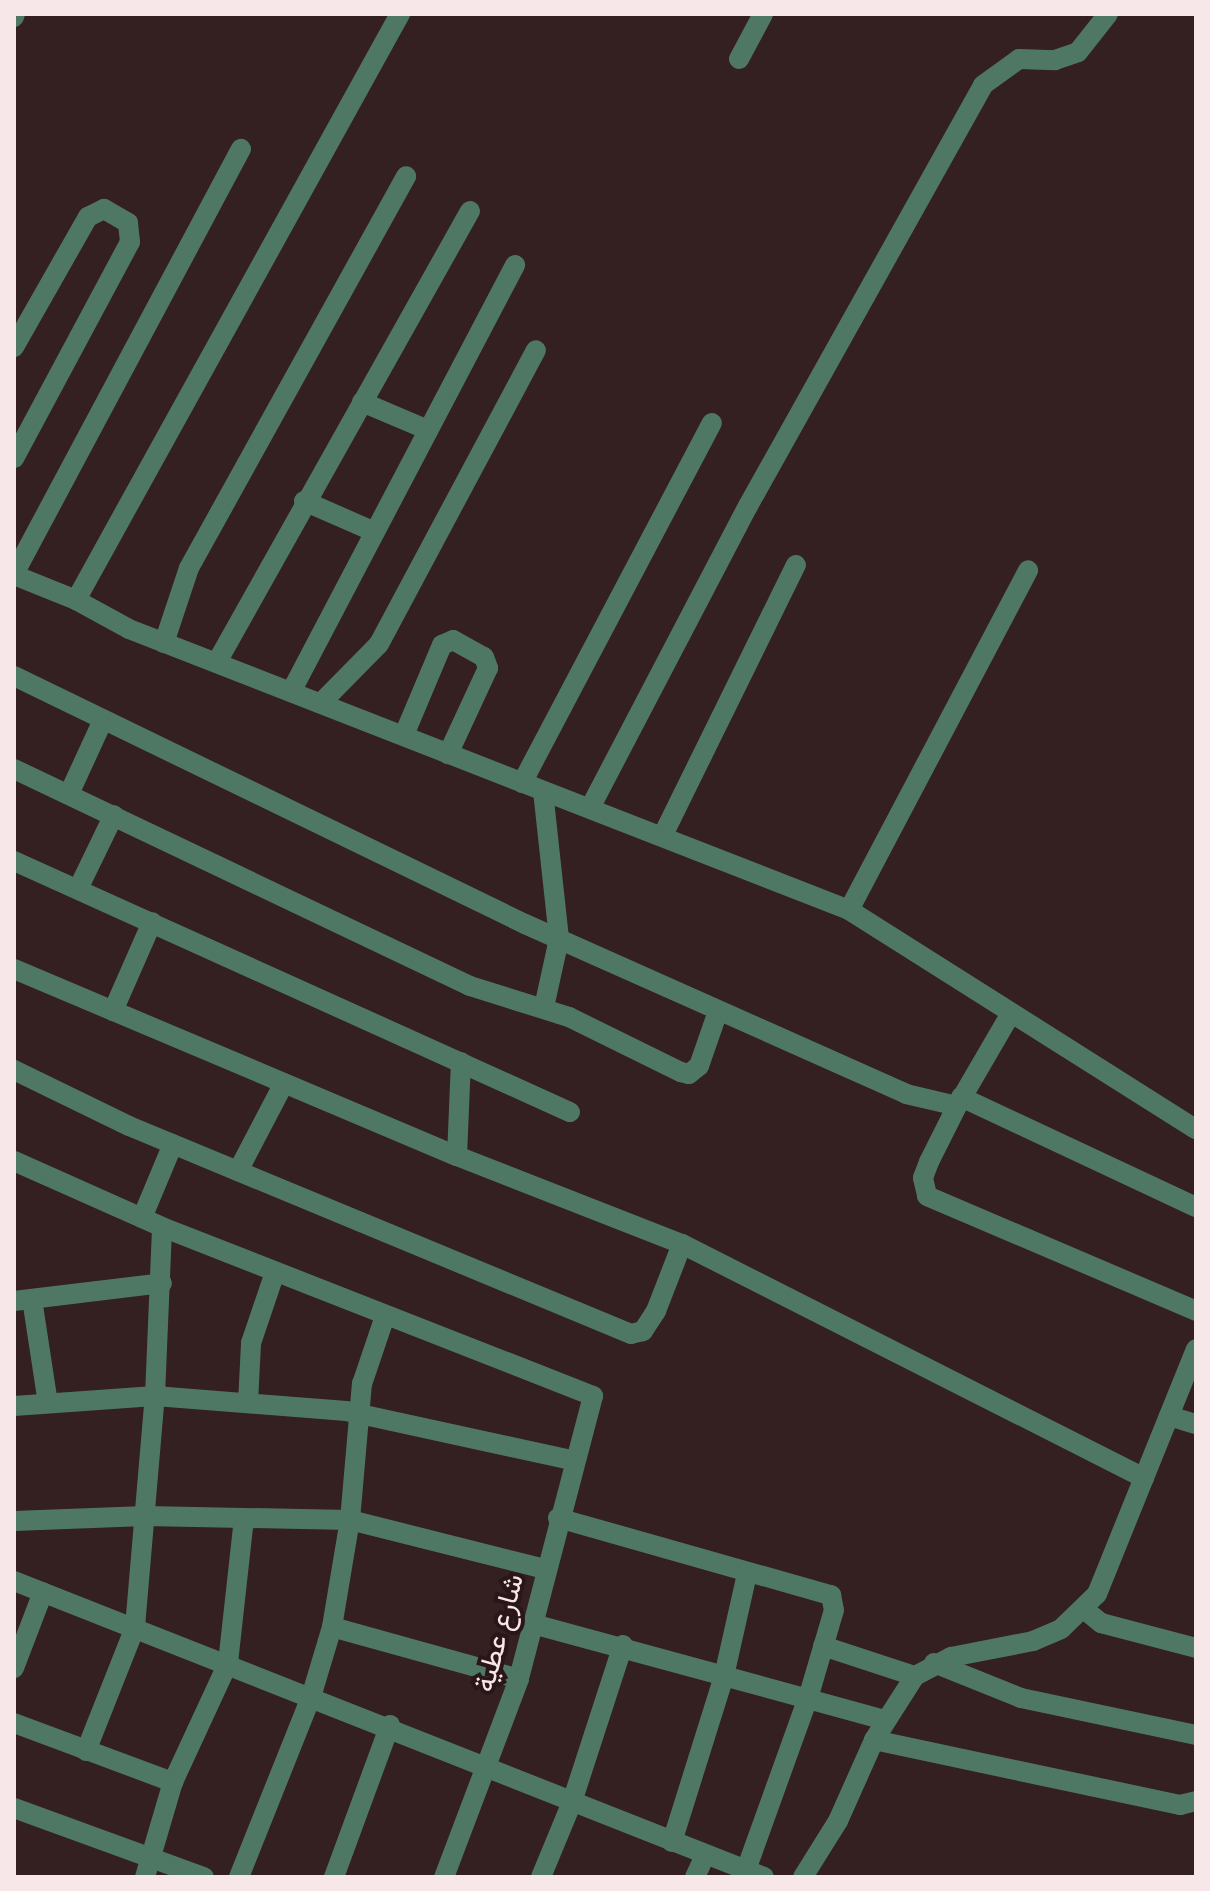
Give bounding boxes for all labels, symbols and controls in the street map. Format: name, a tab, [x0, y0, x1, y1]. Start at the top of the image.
street label: شارع عطية	[467, 1570, 531, 1696]

